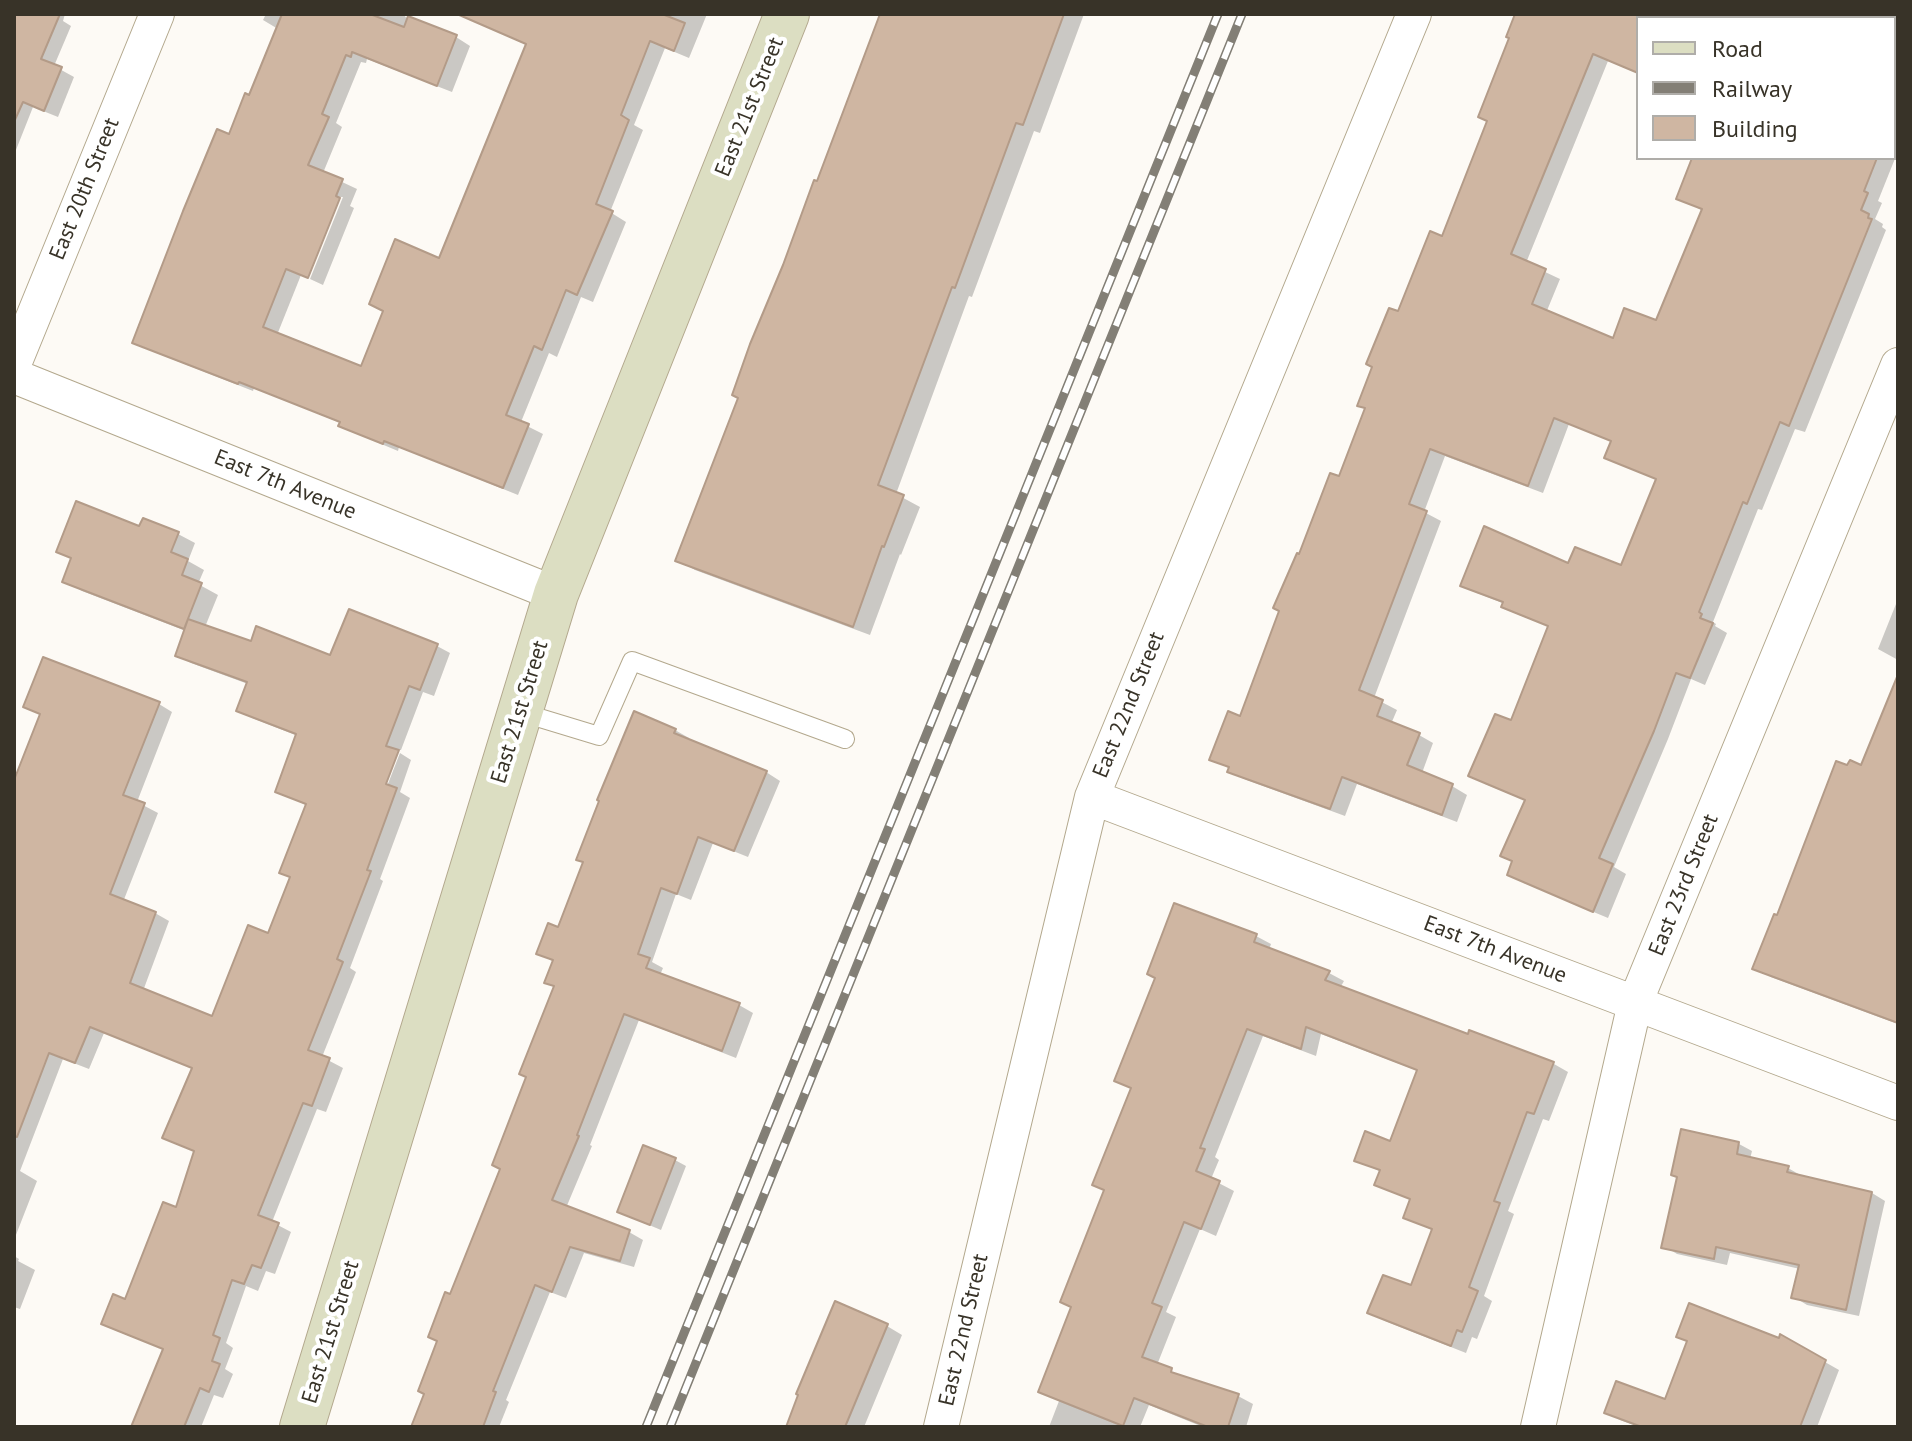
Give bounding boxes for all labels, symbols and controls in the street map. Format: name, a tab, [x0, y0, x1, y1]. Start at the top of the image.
legend	[1636, 16, 1896, 160]
street label: East 21st Street	[710, 33, 790, 181]
text: Road	[1712, 33, 1763, 64]
text: Railway	[1712, 73, 1792, 104]
text: Building	[1712, 113, 1798, 144]
street label: East 20th Street	[45, 114, 125, 264]
street label: East 7th Avenue	[210, 445, 360, 525]
street label: East 22nd Street	[1088, 628, 1170, 782]
street label: East 21st Street	[486, 637, 554, 787]
street label: East 23rd Street	[1644, 810, 1724, 960]
street label: East 7th Avenue	[1420, 911, 1570, 989]
street label: East 22nd Street	[934, 1251, 994, 1409]
street label: East 21st Street	[297, 1257, 365, 1407]

